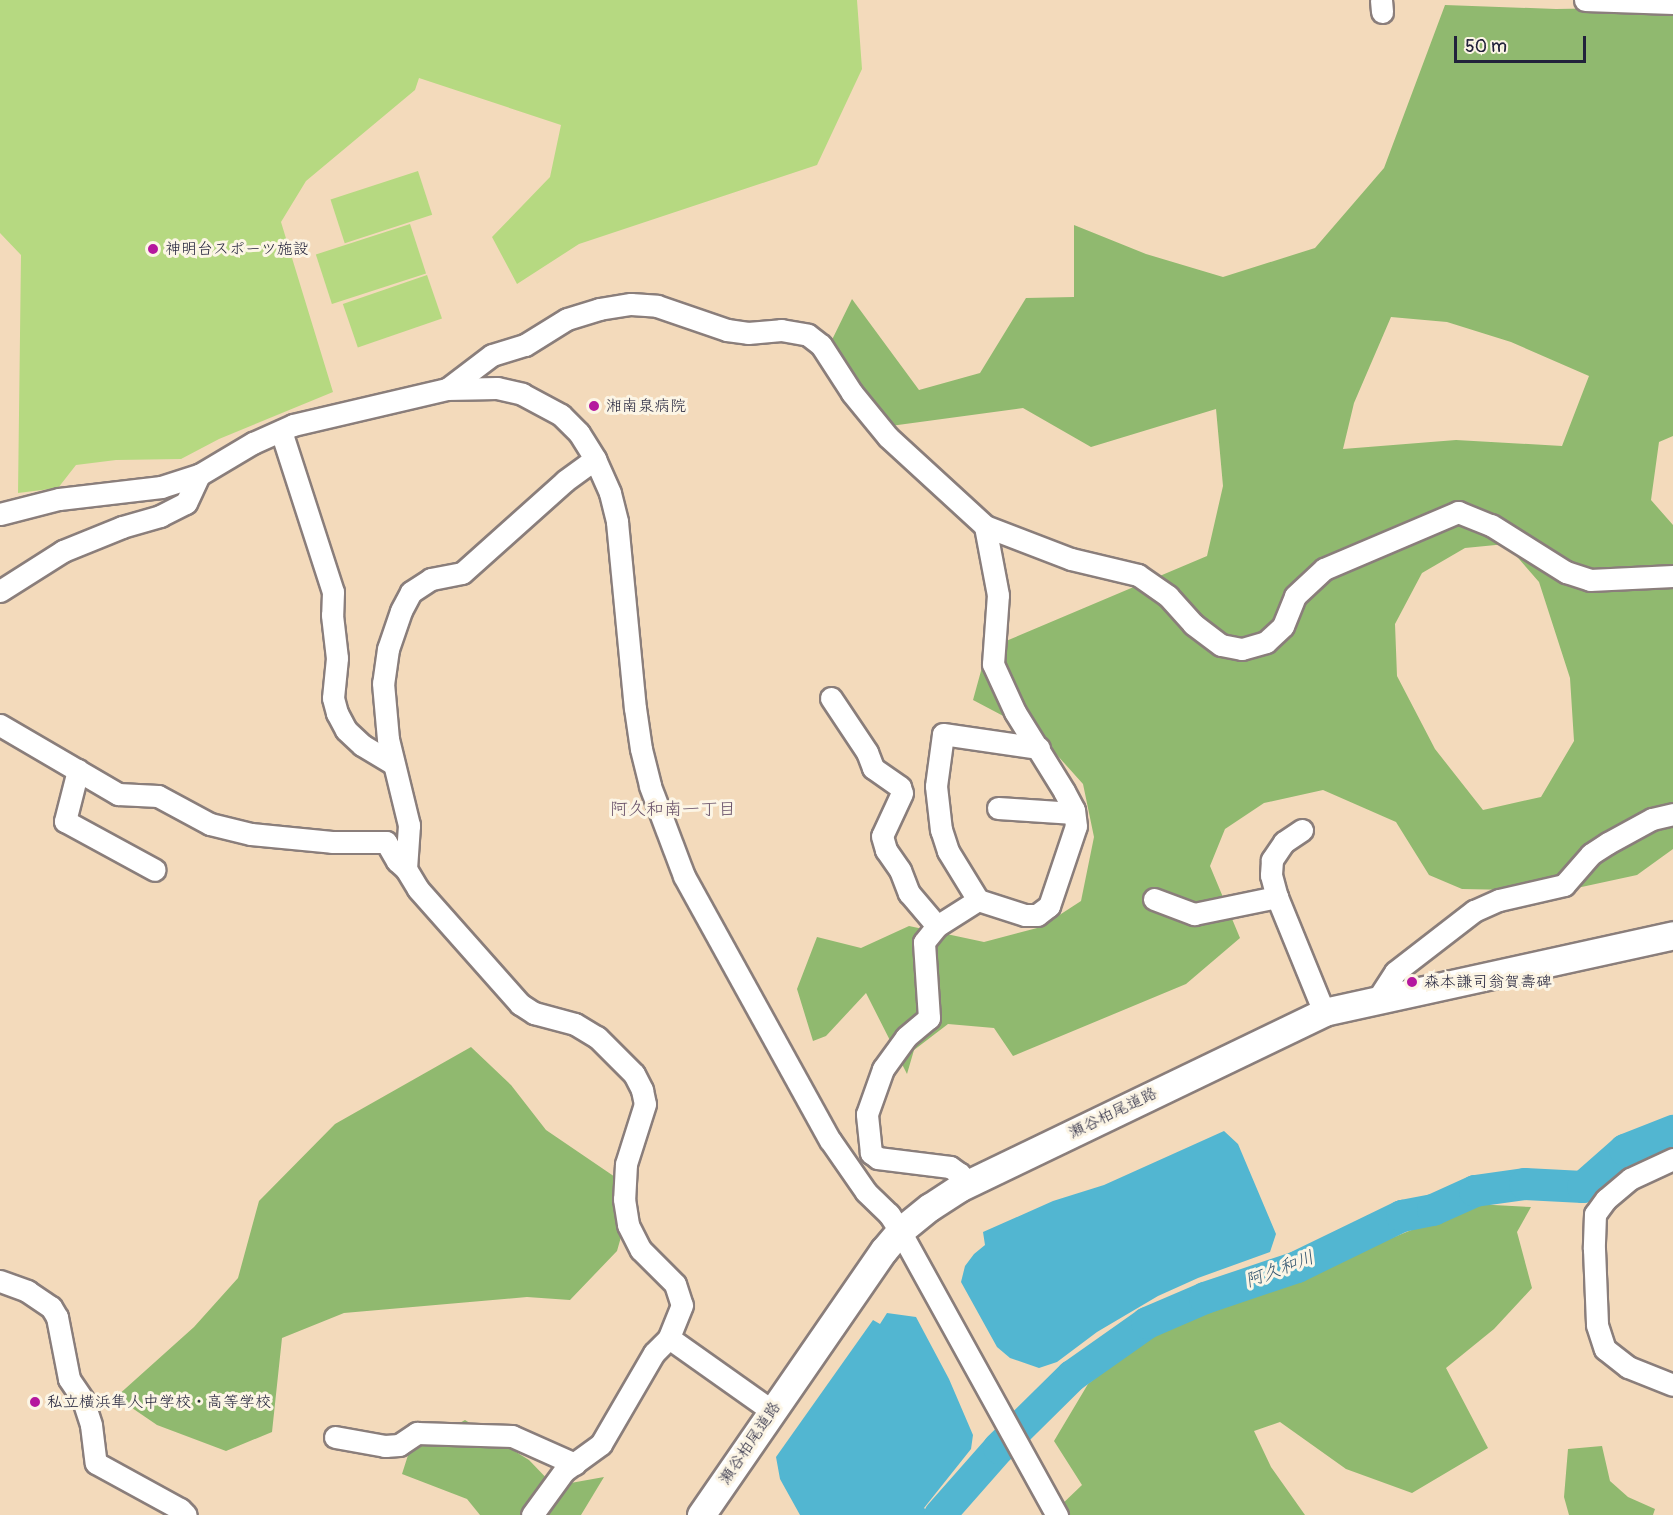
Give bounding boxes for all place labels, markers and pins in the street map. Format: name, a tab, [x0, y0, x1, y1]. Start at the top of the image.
place label: 神明台スポーツ施設	[165, 239, 309, 259]
marker: 神明台スポーツ施設	[146, 242, 160, 256]
place label: 湘南泉病院	[606, 396, 686, 416]
marker: 湘南泉病院	[587, 399, 601, 413]
place label: 森本謙司翁賀壽碑	[1424, 972, 1552, 992]
marker: 森本謙司翁賀壽碑	[1405, 975, 1419, 989]
place label: 私立横浜隼人中学校・高等学校	[47, 1392, 271, 1412]
marker: 私立横浜隼人中学校・高等学校	[28, 1395, 42, 1409]

